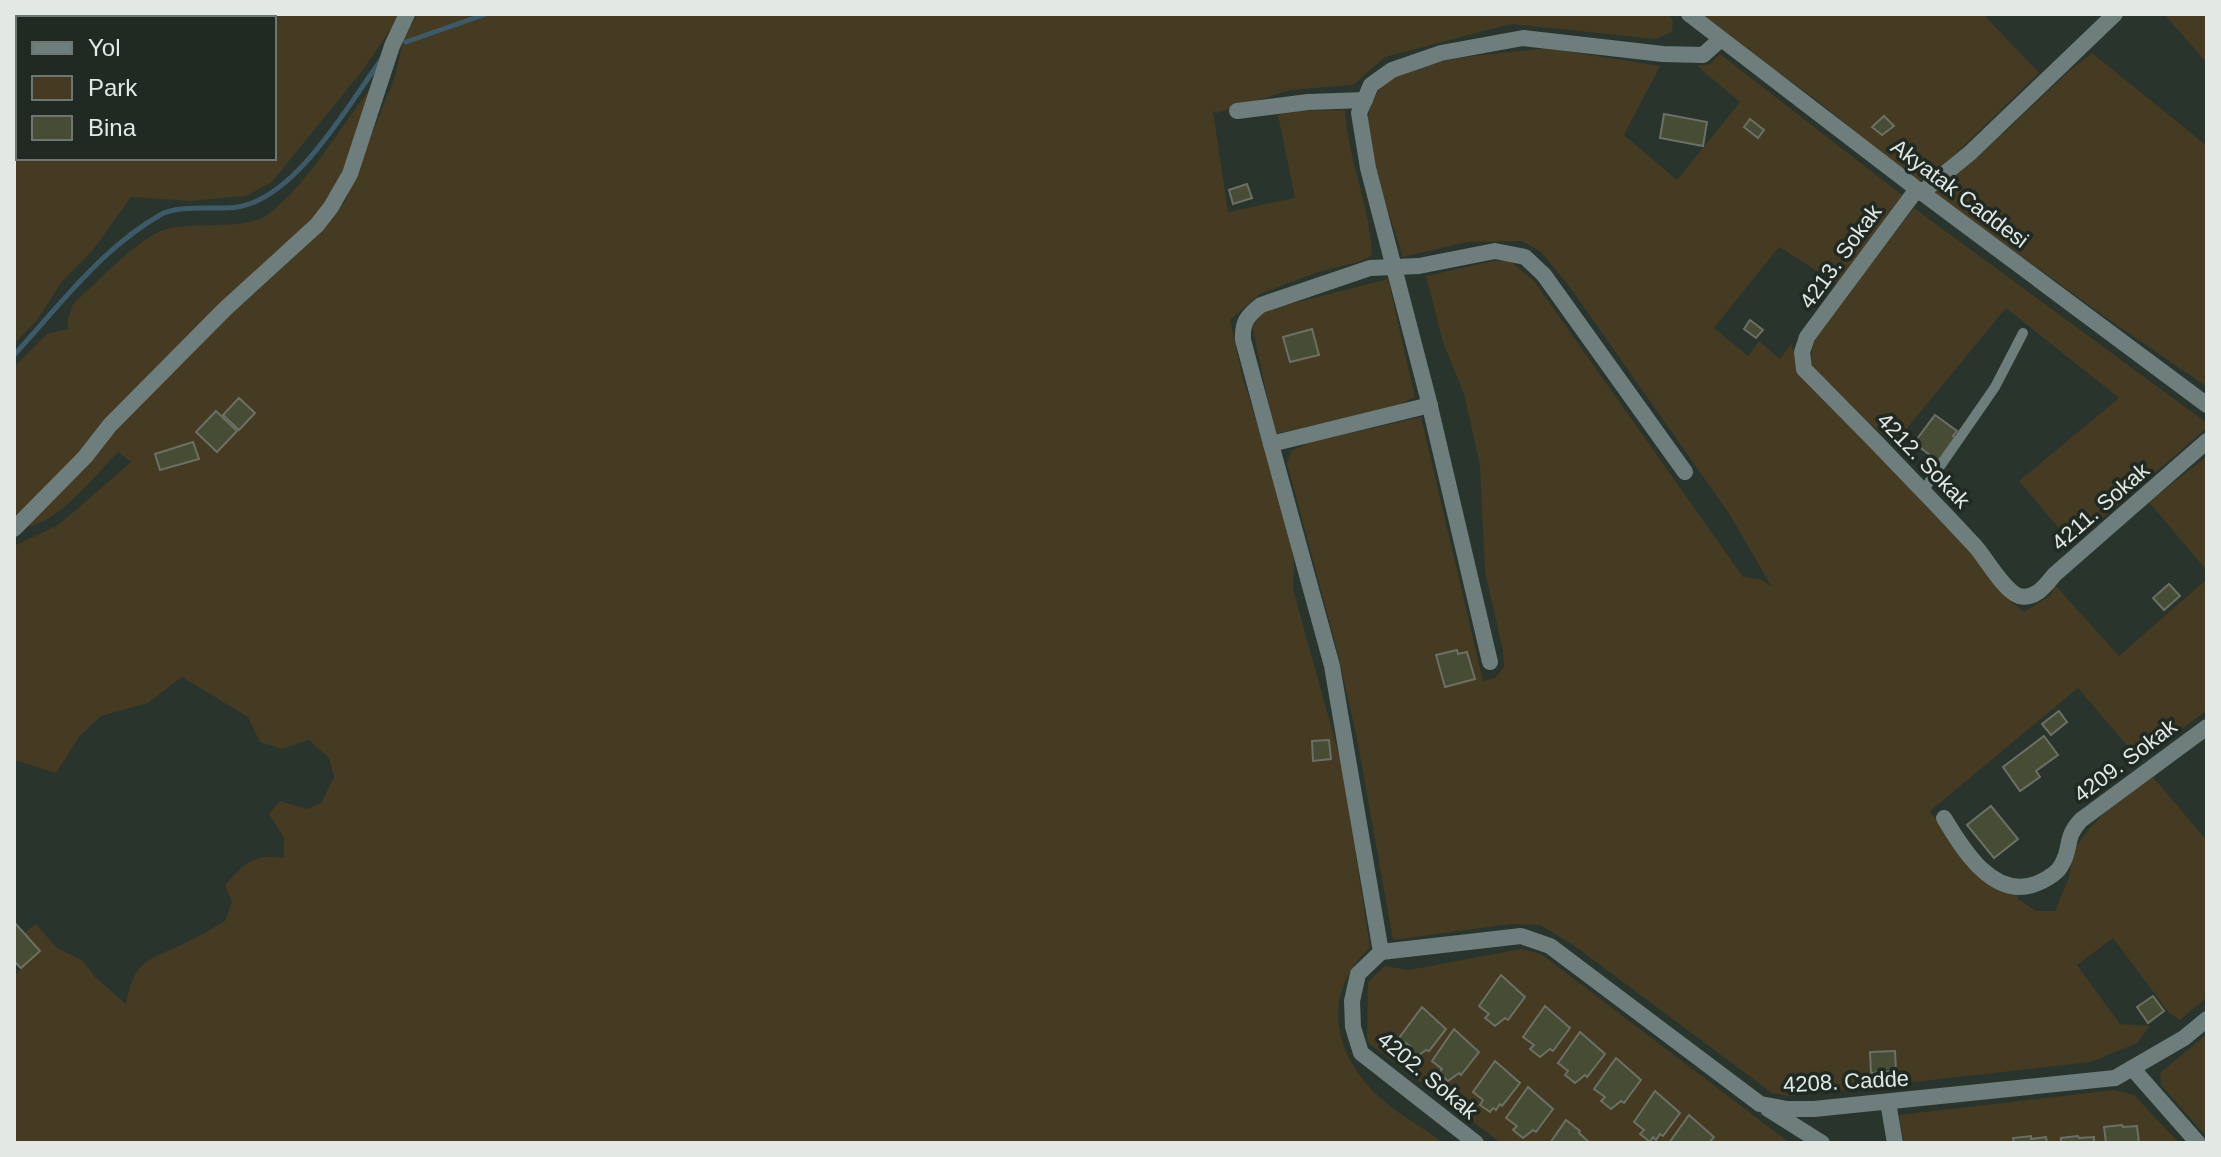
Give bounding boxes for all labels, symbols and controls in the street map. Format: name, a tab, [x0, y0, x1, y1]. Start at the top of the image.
legend	[16, 16, 276, 160]
text: Yol	[88, 34, 120, 61]
text: Park	[88, 74, 138, 101]
text: Bina	[88, 114, 137, 141]
street label: Akyatak Caddesi	[1886, 134, 2033, 253]
street label: 4213. Sokak	[1794, 199, 1887, 313]
street label: 4212. Sokak	[1872, 408, 1976, 514]
street label: 4211. Sokak	[2047, 457, 2155, 555]
street label: 4209. Sokak	[2069, 713, 2182, 807]
street label: 4202. Sokak	[1373, 1026, 1483, 1125]
street label: 4208. Cadde	[1782, 1066, 1910, 1097]

